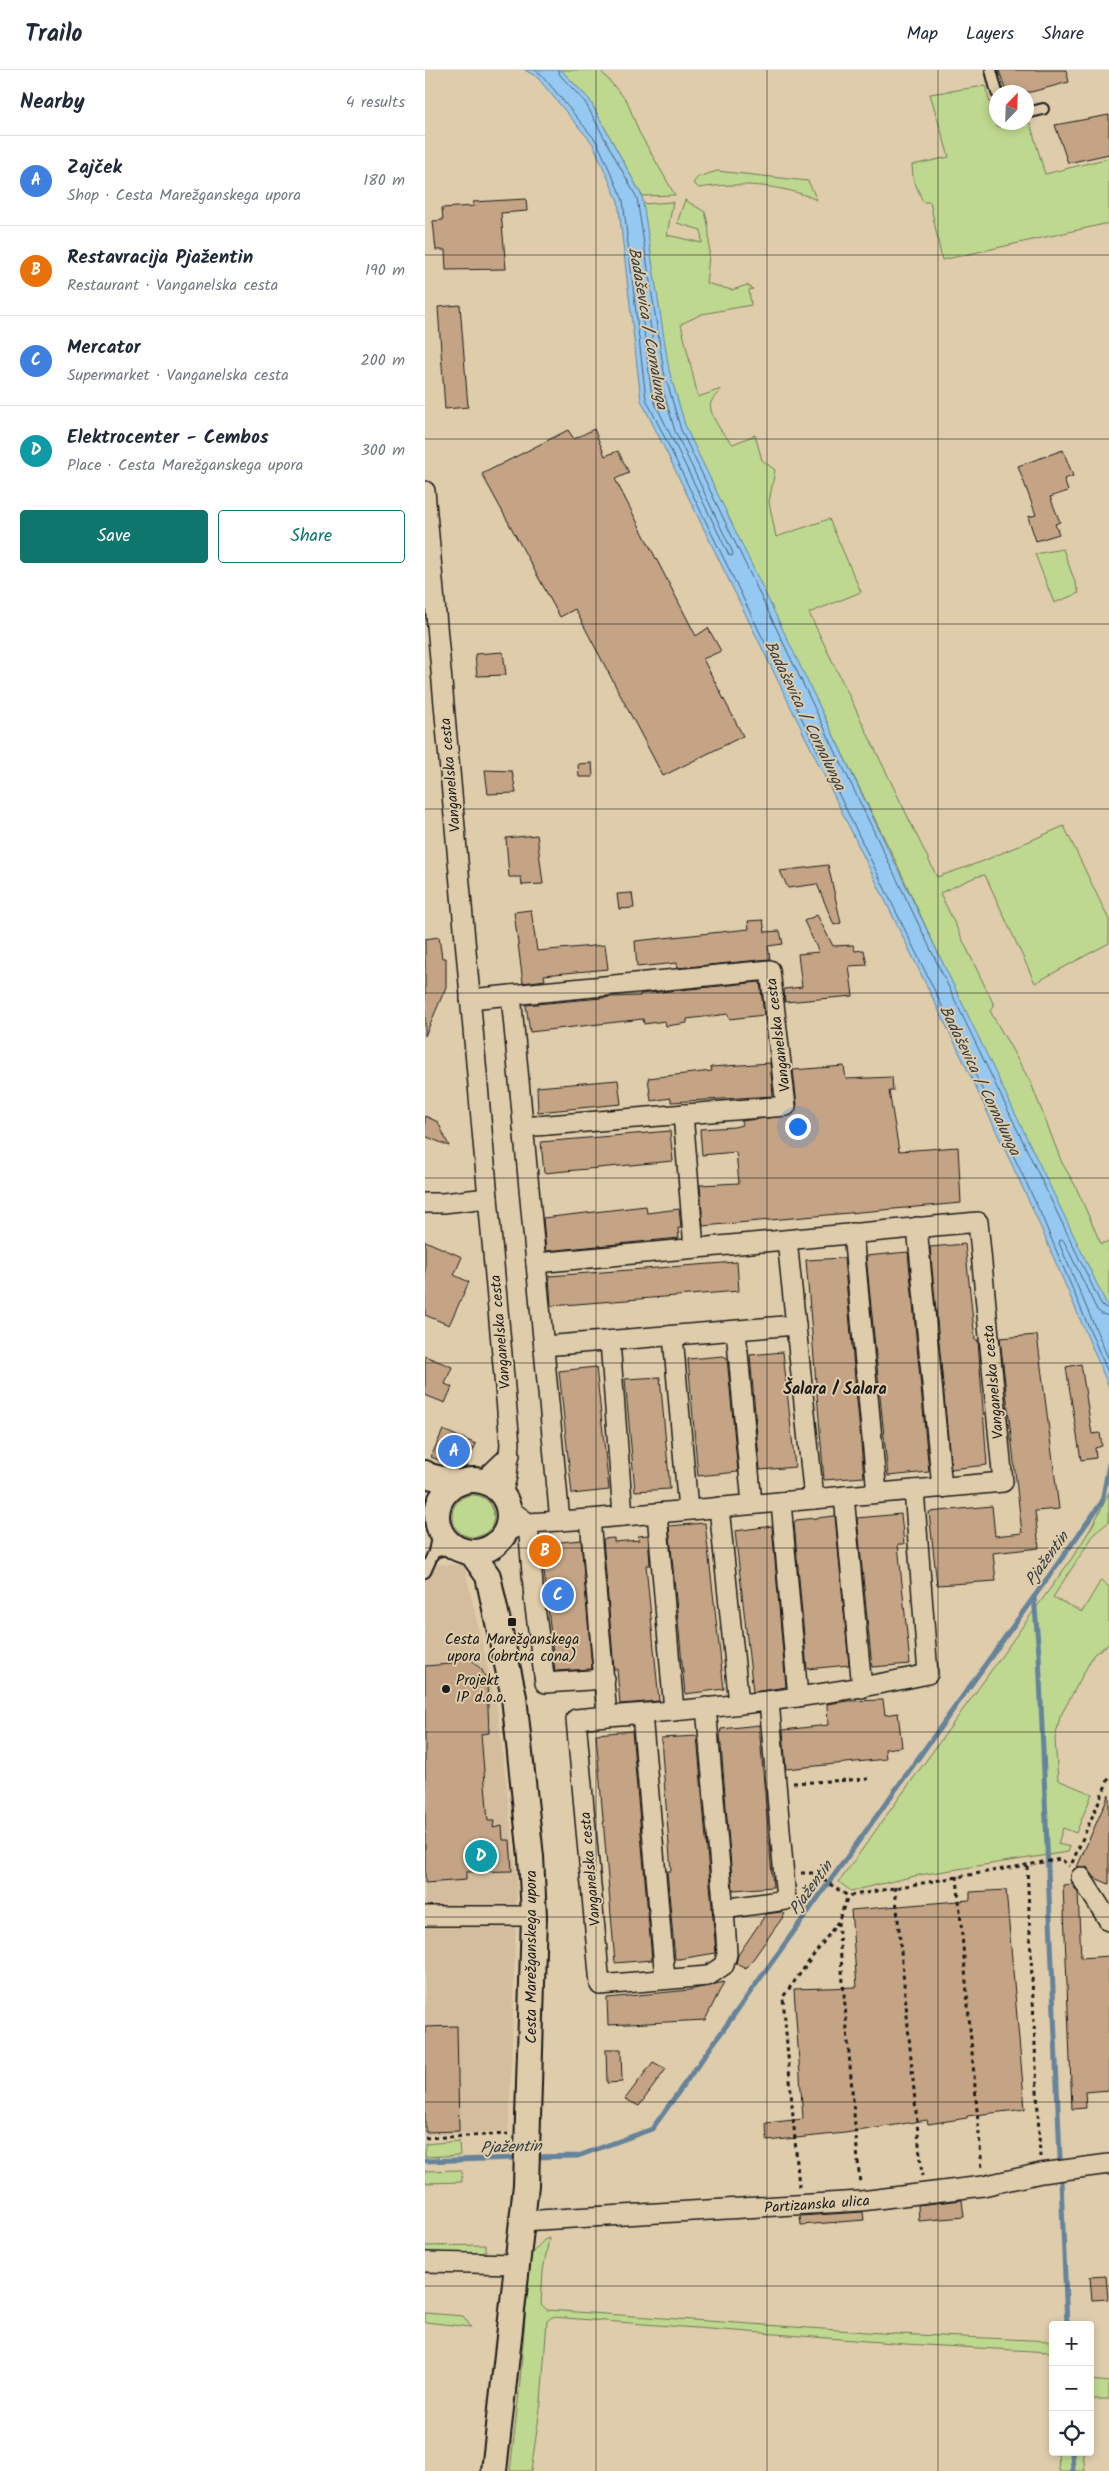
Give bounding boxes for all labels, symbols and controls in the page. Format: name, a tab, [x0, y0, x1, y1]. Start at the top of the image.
text: Trailo	[25, 15, 83, 54]
text: Map	[907, 20, 938, 49]
text: Layers	[966, 20, 1014, 49]
text: Share	[1042, 20, 1084, 49]
north arrow	[989, 85, 1034, 130]
text: Nearby	[20, 86, 85, 119]
text: 4 results	[346, 90, 405, 115]
text: Zajček	[67, 153, 122, 183]
text: A	[31, 168, 41, 193]
text: 180 m	[363, 168, 405, 193]
text: Shop · Cesta Marežganskega upora	[67, 183, 301, 208]
text: Restavracija Pjažentin	[67, 243, 253, 273]
water label: Badaševica / Cornalunga	[621, 245, 674, 413]
text: B	[31, 258, 41, 283]
text: 190 m	[365, 258, 405, 283]
text: Restaurant · Vanganelska cesta	[67, 273, 278, 298]
text: Mercator	[67, 333, 141, 363]
text: C	[31, 348, 41, 373]
text: 200 m	[361, 348, 405, 373]
text: Supermarket · Vanganelska cesta	[67, 363, 289, 388]
text: Elektrocenter - Cembos	[67, 423, 269, 453]
text: D	[31, 438, 41, 463]
text: 300 m	[361, 438, 405, 463]
text: Place · Cesta Marežganskega upora	[67, 453, 303, 478]
button: Save	[20, 510, 208, 563]
button: Share	[218, 510, 405, 563]
water label: Badaševica / Cornalunga	[757, 636, 853, 796]
street label: Vanganelska cesta	[434, 717, 468, 833]
street label: Vanganelska cesta	[760, 976, 798, 1093]
water label: Badaševica / Cornalunga	[932, 1001, 1028, 1161]
your location	[785, 1114, 811, 1140]
street label: Vanganelska cesta	[484, 1274, 518, 1390]
street label: Vanganelska cesta	[977, 1324, 1011, 1440]
district label: Šalara / Salara	[783, 1377, 887, 1402]
pin: A	[438, 1432, 470, 1470]
water label: Pjažentin	[1019, 1526, 1076, 1591]
pin: B	[529, 1532, 561, 1570]
pin: C	[542, 1576, 574, 1614]
marker: Cesta Marežganskega upora (obrtna cona)	[506, 1616, 518, 1628]
place label: Cesta Marežganskega upora (obrtna cona)	[445, 1628, 579, 1669]
place label: Projekt IP d.o.o.	[456, 1669, 507, 1710]
marker: Projekt IP d.o.o.	[440, 1683, 452, 1695]
street label: Vanganelska cesta	[574, 1811, 608, 1927]
pin: D	[465, 1837, 497, 1875]
water label: Pjažentin	[783, 1855, 840, 1920]
street label: Cesta Marežganskega upora	[520, 1870, 544, 2044]
water label: Pjažentin	[480, 2134, 544, 2161]
street label: Partizanska ulica	[763, 2189, 871, 2221]
map controls	[1049, 2321, 1094, 2456]
button: +	[1049, 2321, 1094, 2366]
button: −	[1049, 2366, 1094, 2411]
button: locate	[1049, 2411, 1094, 2456]

